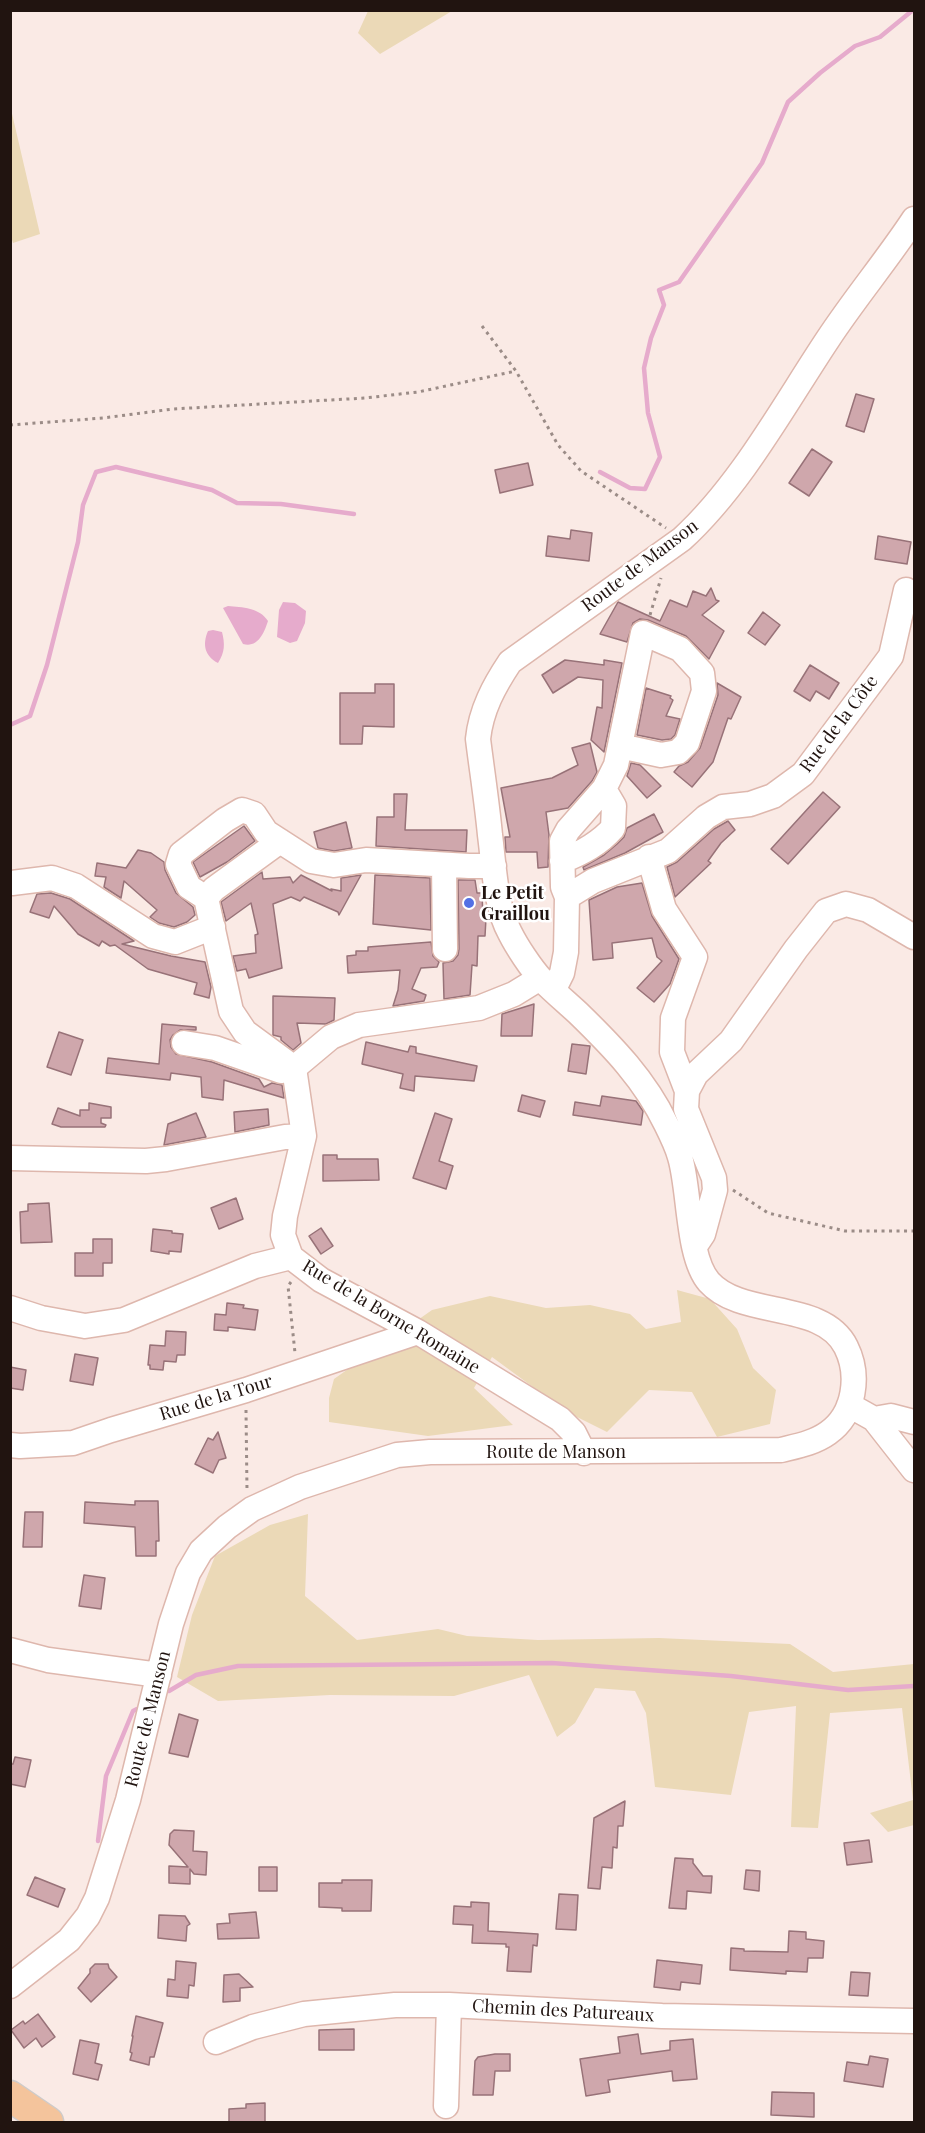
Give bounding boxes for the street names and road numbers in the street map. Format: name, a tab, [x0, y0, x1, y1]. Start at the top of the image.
street label: Route de Manson	[578, 515, 702, 617]
street label: Rue de la Côte	[795, 671, 883, 777]
street label: Rue de la Borne Romaine	[298, 1255, 484, 1379]
street label: Rue de la Tour	[157, 1371, 275, 1425]
street label: Route de Manson	[486, 1441, 626, 1463]
street label: Route de Manson	[121, 1648, 175, 1790]
street label: Chemin des Patureaux	[471, 1995, 655, 2027]

